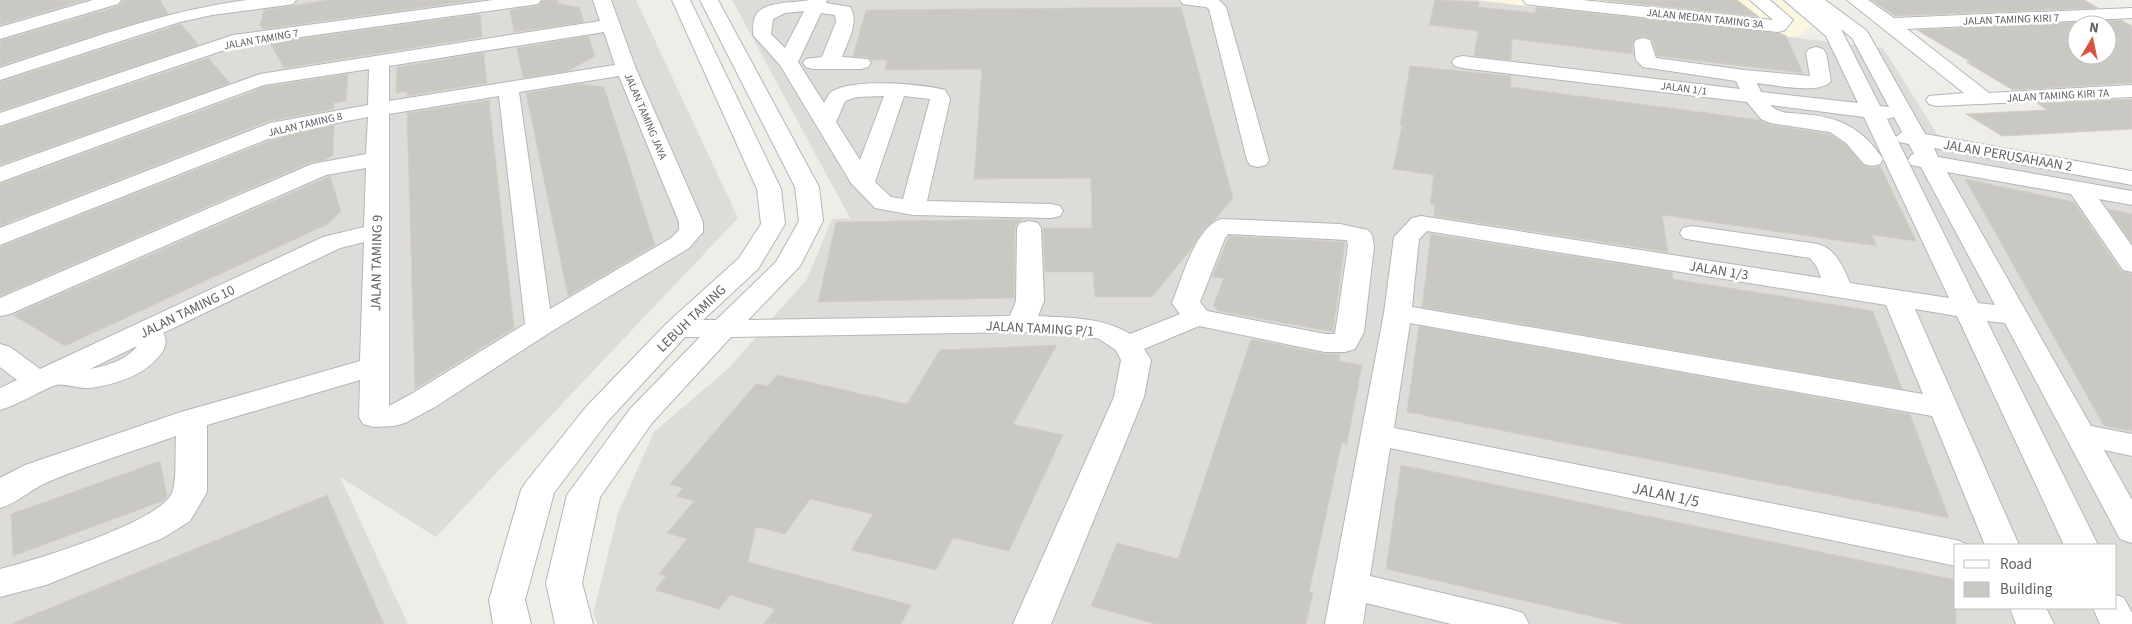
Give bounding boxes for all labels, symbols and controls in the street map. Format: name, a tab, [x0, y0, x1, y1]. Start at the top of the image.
street label: JALAN MEDAN TAMING 3A	[1646, 5, 1764, 32]
street label: JALAN TAMING KIRI 7	[1963, 10, 2059, 29]
north arrow	[2067, 15, 2117, 65]
text: N	[2088, 18, 2100, 39]
street label: JALAN TAMING 7	[222, 26, 300, 53]
street label: JALAN TAMING JAYA	[621, 71, 671, 162]
street label: JALAN 1/1	[1660, 78, 1708, 99]
street label: JALAN TAMING KIRI 7A	[2007, 85, 2110, 106]
street label: JALAN TAMING 8	[266, 109, 344, 140]
street label: JALAN PERUSAHAAN 2	[1942, 135, 2074, 177]
street label: JALAN TAMING 9	[366, 215, 388, 311]
street label: JALAN 1/3	[1688, 256, 1750, 286]
street label: JALAN TAMING 10	[137, 280, 238, 344]
street label: LEBUH TAMING	[653, 280, 731, 357]
street label: JALAN TAMING P/1	[985, 316, 1095, 342]
street label: JALAN 1/5	[1630, 477, 1701, 513]
legend	[1954, 544, 2117, 609]
text: Road	[2000, 554, 2032, 575]
text: Building	[2000, 579, 2053, 600]

